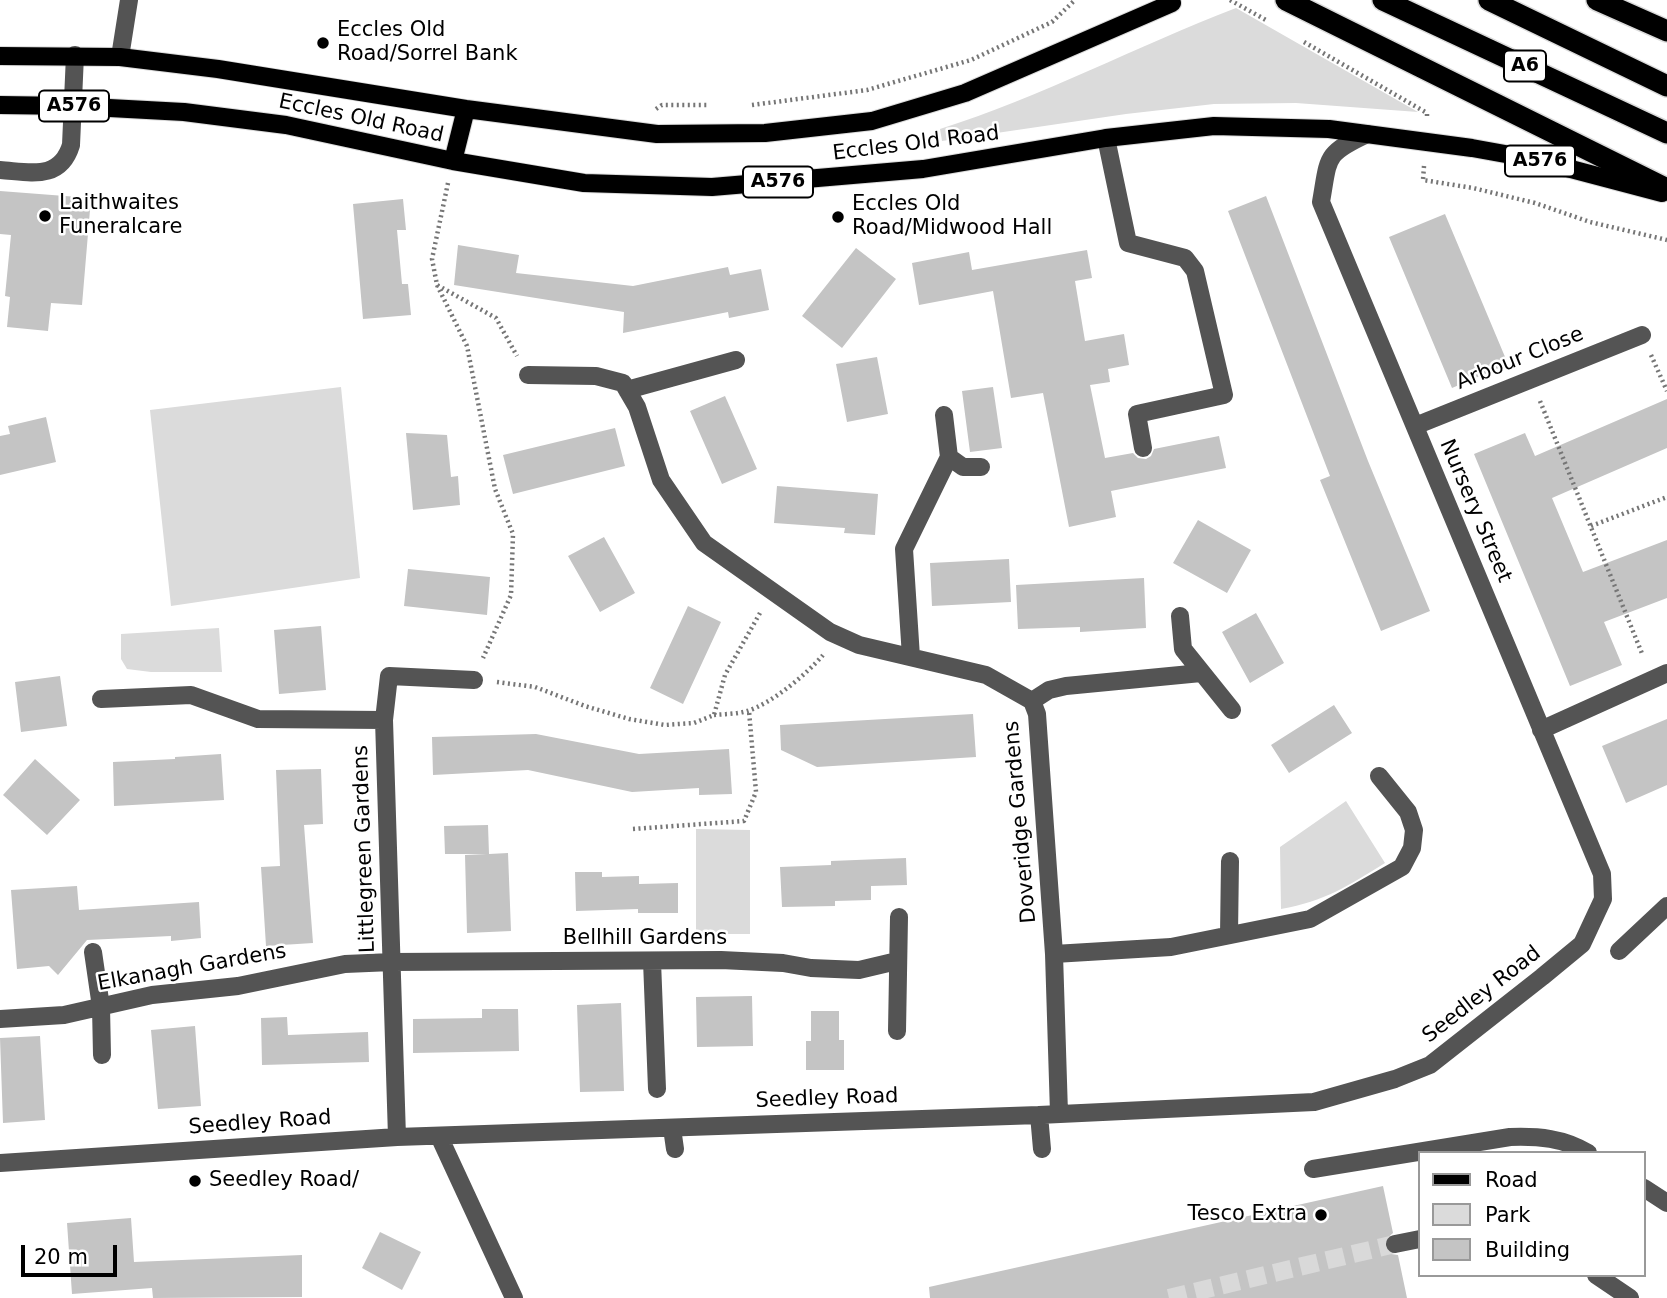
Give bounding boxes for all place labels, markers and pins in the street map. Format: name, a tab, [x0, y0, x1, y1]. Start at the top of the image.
place label: Eccles Old Road/Sorrel Bank	[337, 18, 518, 68]
marker: Eccles Old Road/Sorrel Bank	[315, 35, 331, 51]
place label: Laithwaites Funeralcare	[59, 191, 182, 241]
place label: Eccles Old Road/Midwood Hall	[852, 192, 1052, 242]
marker: Laithwaites Funeralcare	[37, 208, 53, 224]
marker: Eccles Old Road/Midwood Hall	[830, 209, 846, 225]
place label: Seedley Road/	[209, 1168, 359, 1194]
marker: Seedley Road/	[187, 1173, 203, 1189]
place label: Tesco Extra	[1187, 1202, 1307, 1228]
marker: Tesco Extra	[1313, 1207, 1329, 1223]

